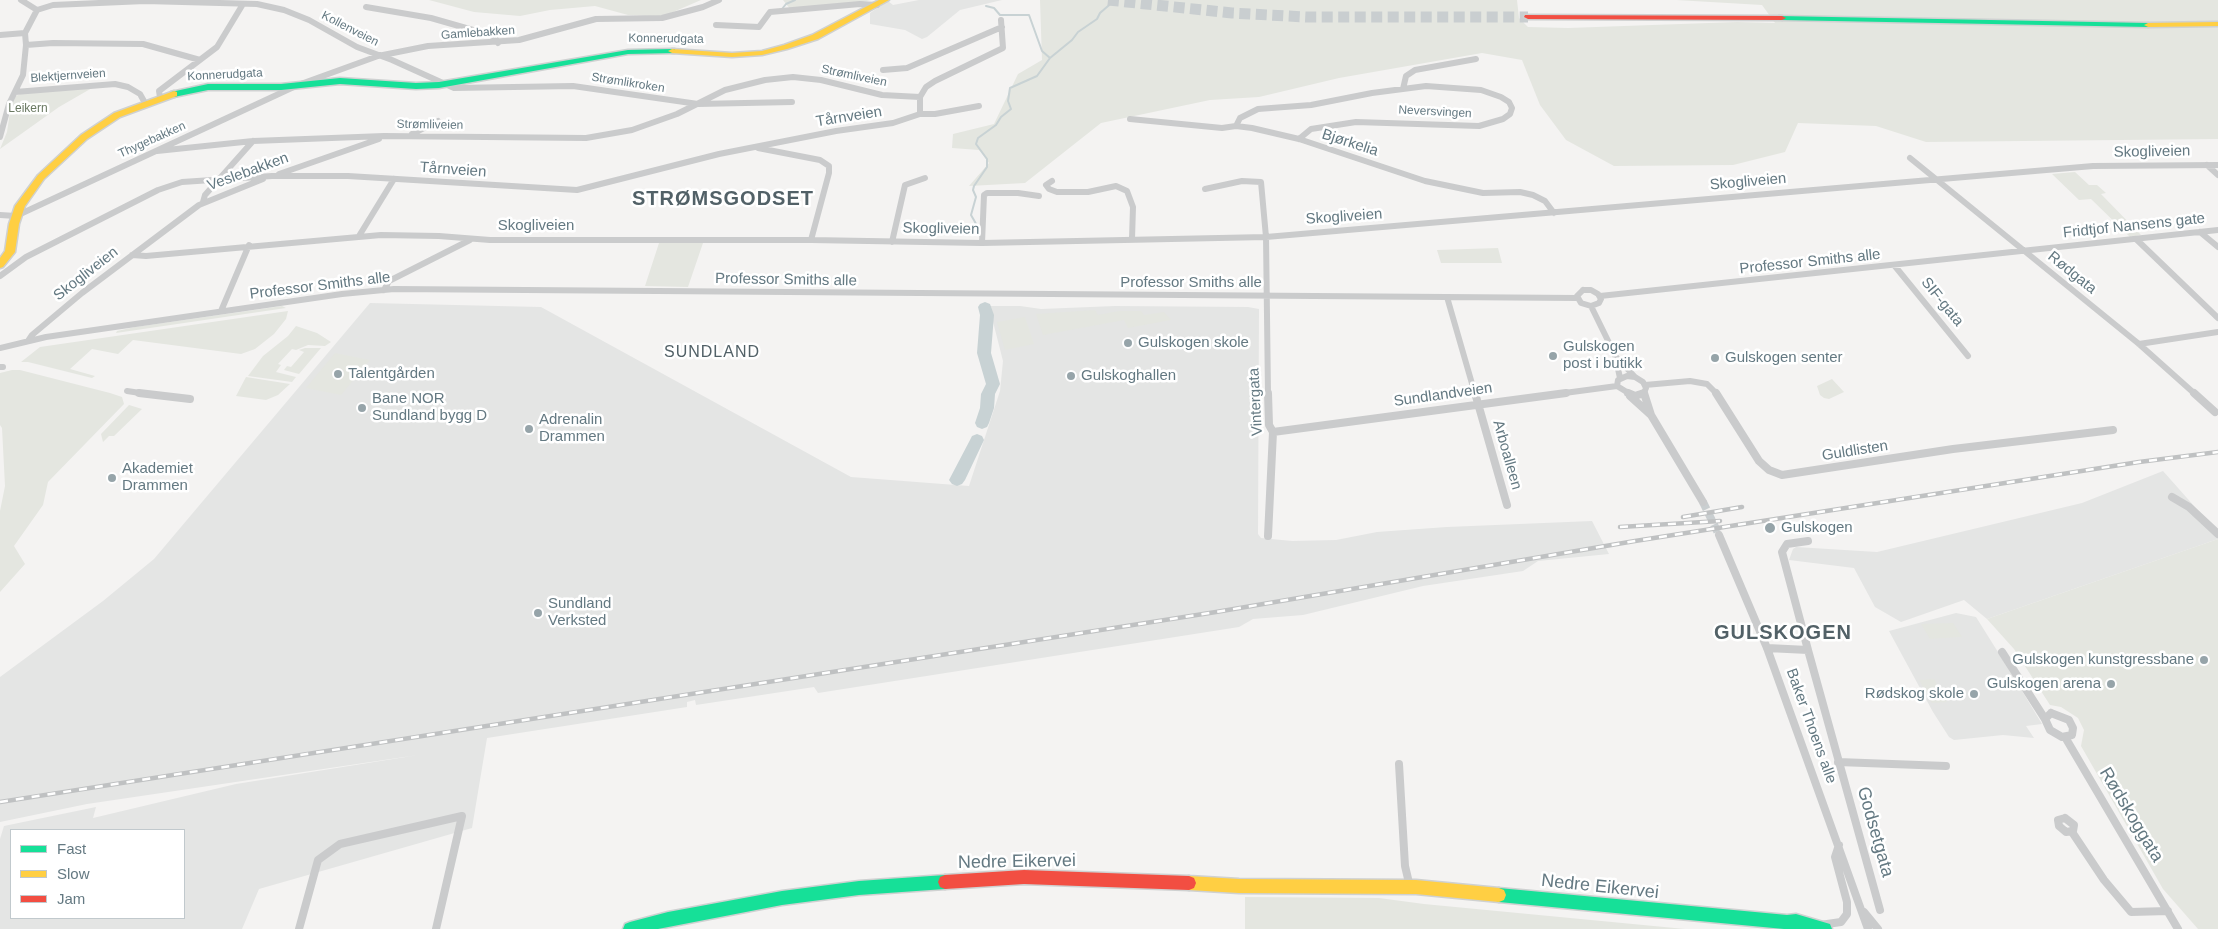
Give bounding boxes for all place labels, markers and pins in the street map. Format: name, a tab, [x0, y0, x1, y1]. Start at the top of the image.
place label: Gulskogen skole	[1138, 334, 1249, 352]
marker: Gulskogen skole	[1122, 337, 1134, 349]
place label: Gulskogen post i butikk	[1563, 338, 1642, 373]
place label: Gulskogen senter	[1725, 349, 1843, 367]
marker: Gulskogen post i butikk	[1547, 350, 1559, 362]
marker: Gulskogen senter	[1709, 352, 1721, 364]
place label: Talentgården	[348, 365, 435, 383]
place label: Gulskoghallen	[1081, 367, 1176, 385]
marker: Talentgården	[332, 368, 344, 380]
marker: Gulskoghallen	[1065, 370, 1077, 382]
place label: Bane NOR Sundland bygg D	[372, 390, 487, 425]
marker: Bane NOR Sundland bygg D	[356, 402, 368, 414]
place label: Adrenalin Drammen	[539, 411, 605, 446]
marker: Adrenalin Drammen	[523, 423, 535, 435]
place label: Akademiet Drammen	[122, 460, 193, 495]
marker: Akademiet Drammen	[106, 472, 118, 484]
place label: Gulskogen	[1781, 519, 1853, 537]
marker: Gulskogen	[1763, 521, 1777, 535]
place label: Sundland Verksted	[548, 595, 611, 630]
marker: Sundland Verksted	[532, 607, 544, 619]
place label: Gulskogen kunstgressbane	[2012, 651, 2194, 669]
marker: Gulskogen kunstgressbane	[2198, 654, 2210, 666]
place label: Gulskogen arena	[1987, 675, 2101, 693]
marker: Gulskogen arena	[2105, 678, 2117, 690]
place label: Rødskog skole	[1865, 685, 1964, 703]
marker: Rødskog skole	[1968, 688, 1980, 700]

